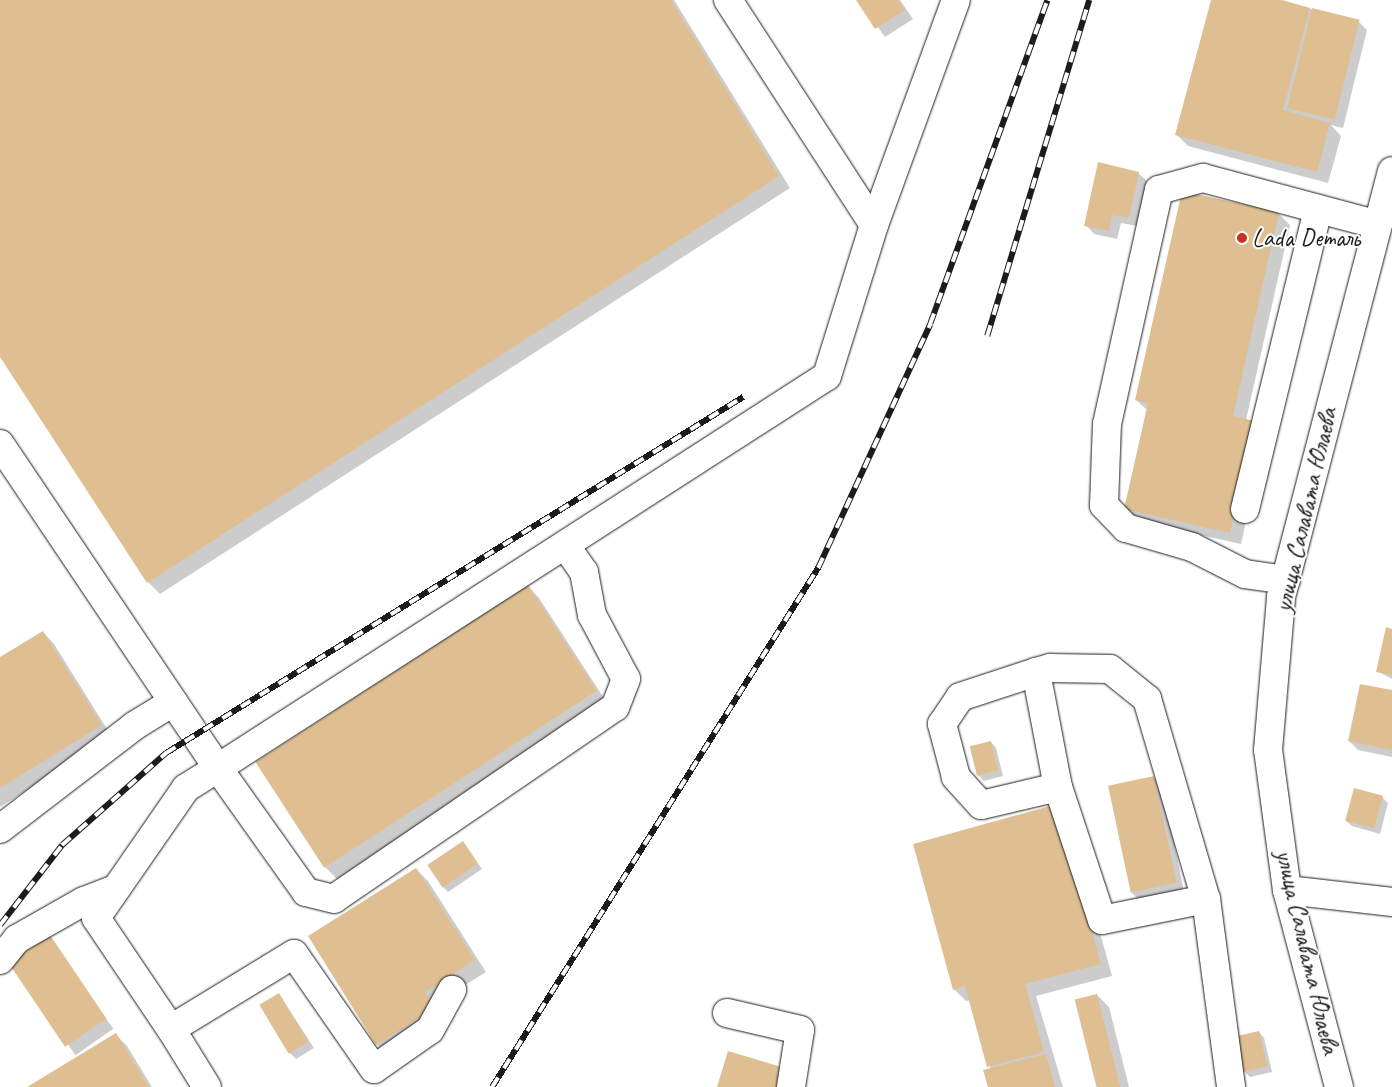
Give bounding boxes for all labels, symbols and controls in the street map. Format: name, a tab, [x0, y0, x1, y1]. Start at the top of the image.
place label: Lada Dеталь	[1252, 223, 1360, 253]
marker: Lada Dеталь	[1236, 232, 1248, 244]
street label: улица Салавата Юлаева	[1268, 405, 1344, 615]
street label: улица Салавата Юлаева	[1269, 847, 1345, 1057]

